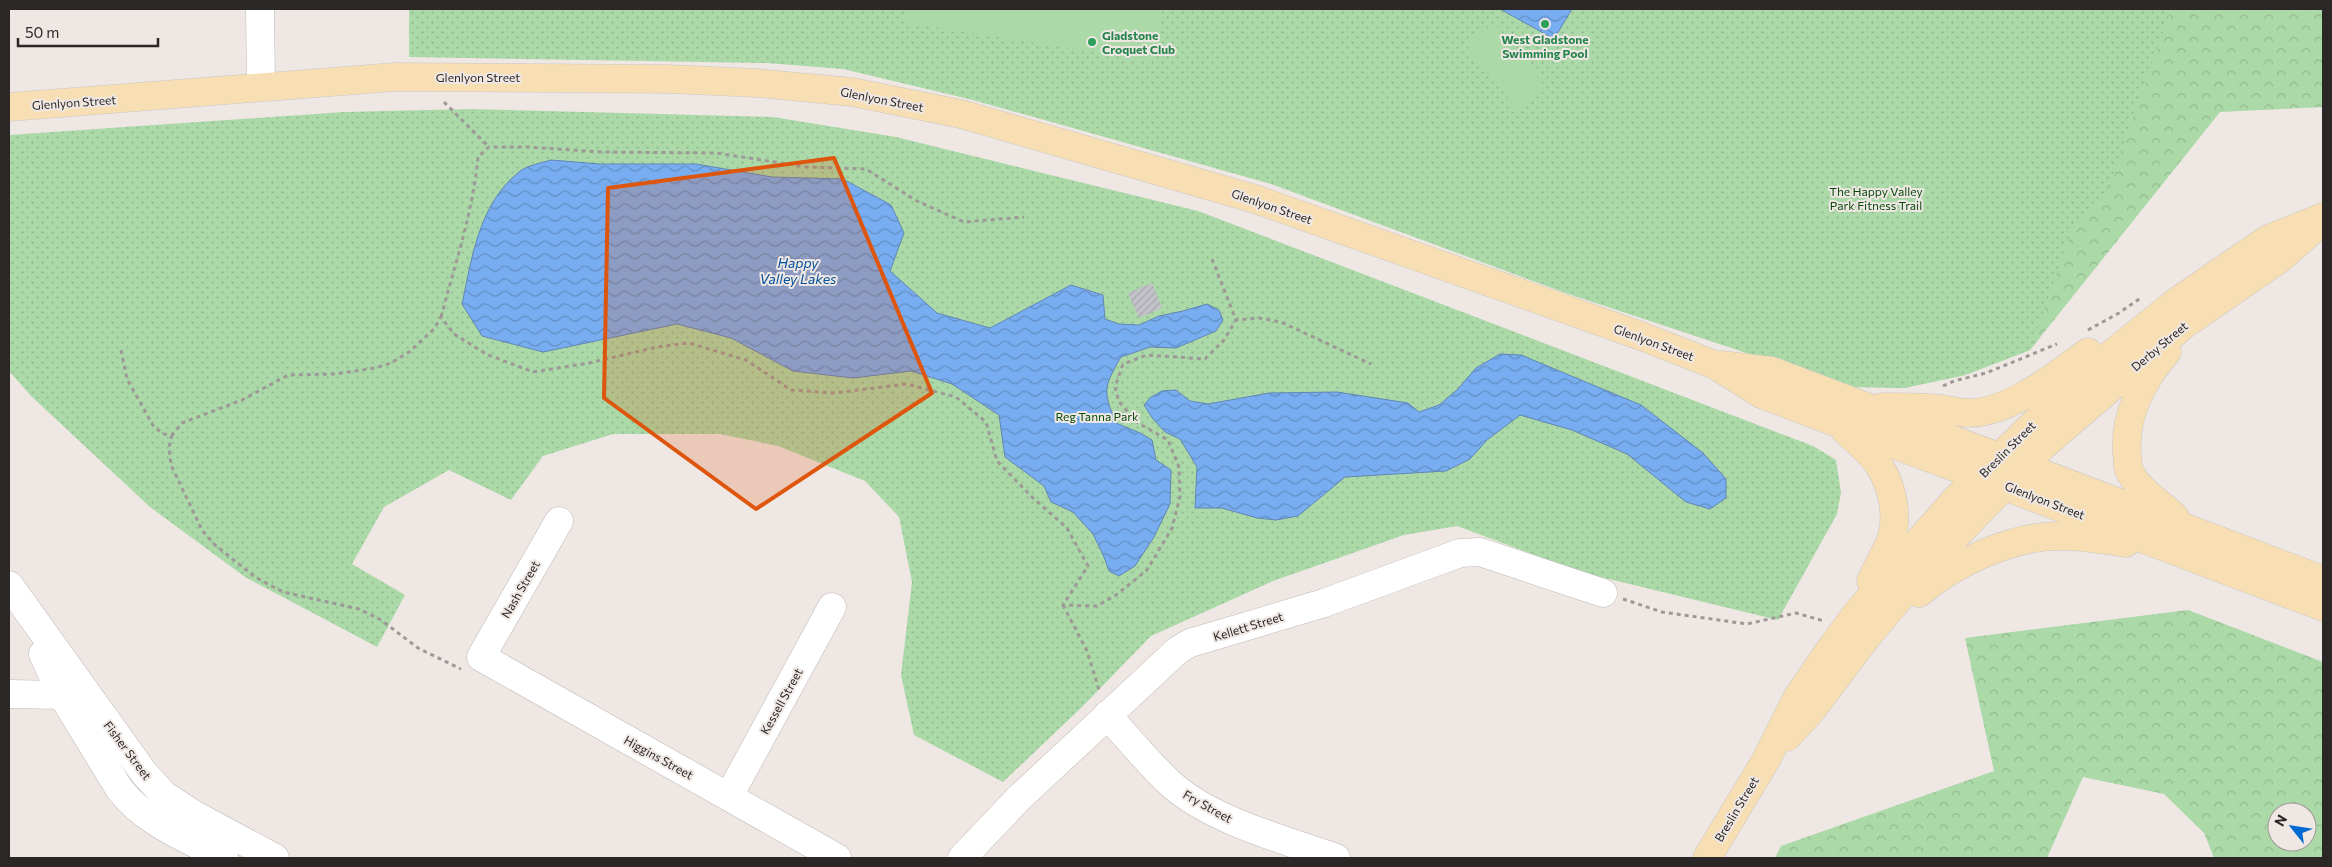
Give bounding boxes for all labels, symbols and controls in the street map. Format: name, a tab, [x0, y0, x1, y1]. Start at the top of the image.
scale bar	[18, 15, 158, 47]
marker: West Gladstone Swimming Pool	[1539, 18, 1551, 30]
text: 50 m	[25, 23, 59, 41]
place label: Gladstone Croquet Club	[1102, 28, 1175, 56]
place label: West Gladstone Swimming Pool	[1501, 32, 1589, 60]
marker: Gladstone Croquet Club	[1086, 36, 1098, 48]
street label: Glenlyon Street	[436, 70, 520, 84]
street label: Glenlyon Street	[839, 84, 925, 114]
street label: Glenlyon Street	[31, 92, 117, 112]
park label: The Happy Valley Park Fitness Trail	[1829, 184, 1923, 212]
street label: Glenlyon Street	[1230, 186, 1314, 226]
water label: Happy Valley Lakes	[760, 254, 836, 287]
street label: Derby Street	[2128, 318, 2190, 374]
street label: Glenlyon Street	[1612, 321, 1696, 363]
park label: Reg Tanna Park	[1055, 409, 1139, 423]
street label: Breslin Street	[1976, 418, 2038, 480]
street label: Glenlyon Street	[2003, 478, 2087, 522]
street label: Nash Street	[498, 558, 542, 620]
street label: Kellett Street	[1211, 609, 1285, 643]
street label: Kessell Street	[757, 665, 805, 737]
street label: Fisher Street	[101, 718, 155, 782]
street label: Higgins Street	[622, 732, 696, 782]
street label: Breslin Street	[1711, 774, 1761, 844]
street label: Fry Street	[1181, 787, 1235, 825]
north arrow	[2267, 802, 2317, 852]
text: N	[2270, 811, 2290, 829]

